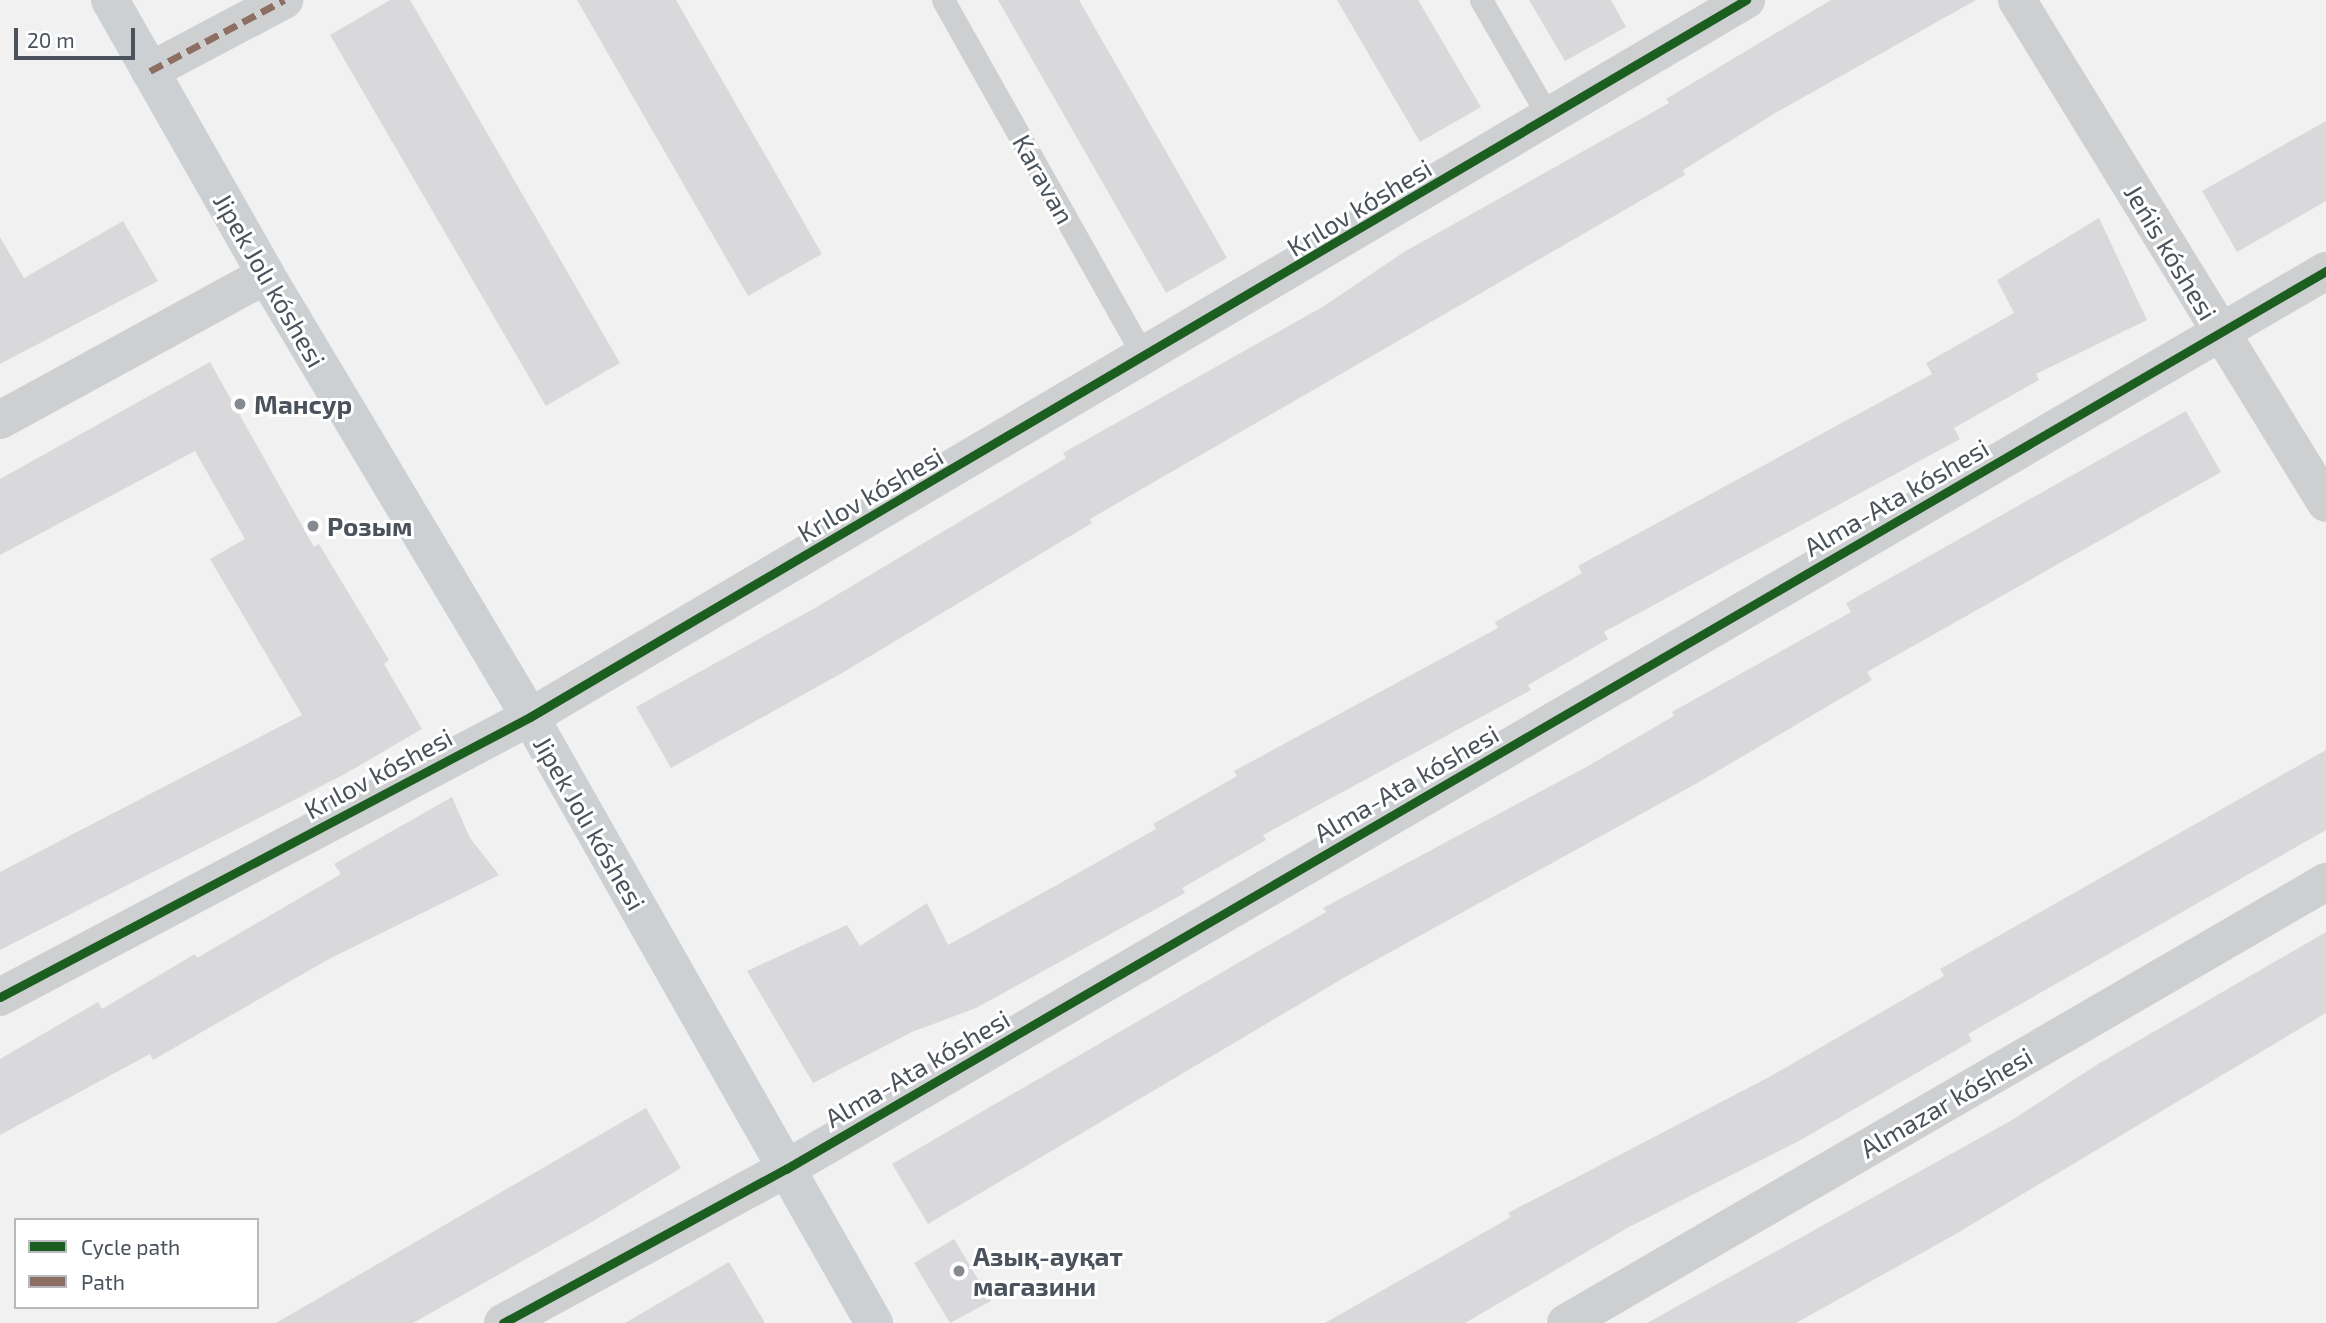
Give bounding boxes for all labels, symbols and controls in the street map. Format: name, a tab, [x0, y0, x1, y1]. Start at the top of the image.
scale bar	[18, 14, 138, 58]
text: 20 m	[27, 27, 75, 52]
street label: Karavan	[1007, 129, 1081, 229]
street label: Krılov kóshesi	[1281, 151, 1437, 263]
street label: Jeńis kóshesi	[2118, 178, 2224, 326]
street label: Jipek Jolı kóshesi	[207, 187, 333, 373]
place label: Мансур	[254, 388, 352, 420]
marker: Мансур	[232, 396, 248, 412]
street label: Alma-Ata kóshesi	[1798, 431, 1994, 563]
street label: Krılov kóshesi	[791, 440, 949, 548]
place label: Розым	[327, 510, 412, 542]
marker: Розым	[305, 518, 321, 534]
street label: Alma-Ata kóshesi	[1308, 717, 1504, 849]
street label: Krılov kóshesi	[298, 721, 458, 825]
street label: Jipek Jolı kóshesi	[527, 730, 653, 916]
street label: Alma-Ata kóshesi	[819, 1002, 1015, 1134]
street label: Almazar kóshesi	[1854, 1040, 2038, 1164]
legend	[14, 1218, 259, 1309]
text: Cycle path	[81, 1234, 180, 1259]
place label: Азық-ауқат магазини	[973, 1240, 1123, 1302]
marker: Азық-ауқат магазини	[951, 1263, 967, 1279]
text: Path	[81, 1269, 125, 1294]

